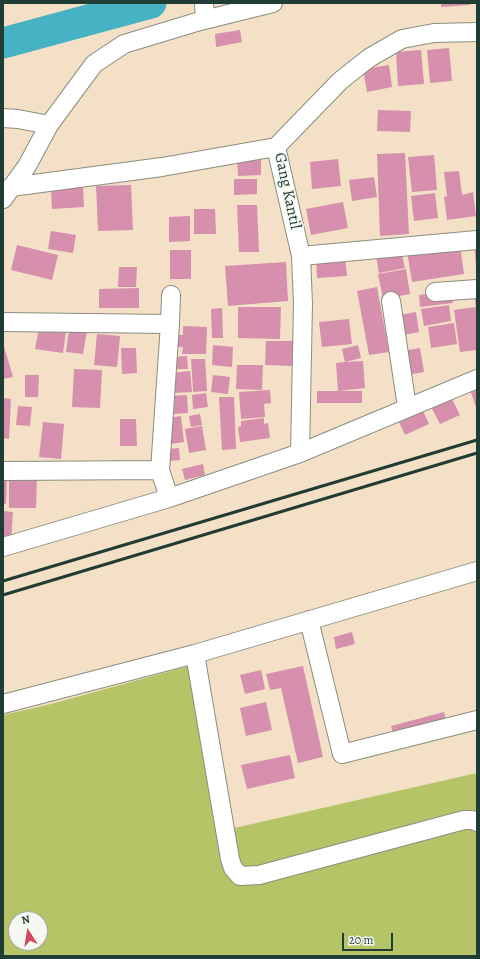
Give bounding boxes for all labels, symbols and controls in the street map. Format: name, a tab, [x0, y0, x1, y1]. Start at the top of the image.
street label: Gang Kantil	[270, 151, 304, 231]
north arrow	[8, 911, 48, 951]
text: N	[20, 912, 31, 928]
scale bar	[344, 925, 395, 951]
text: 20 m	[349, 932, 373, 948]

